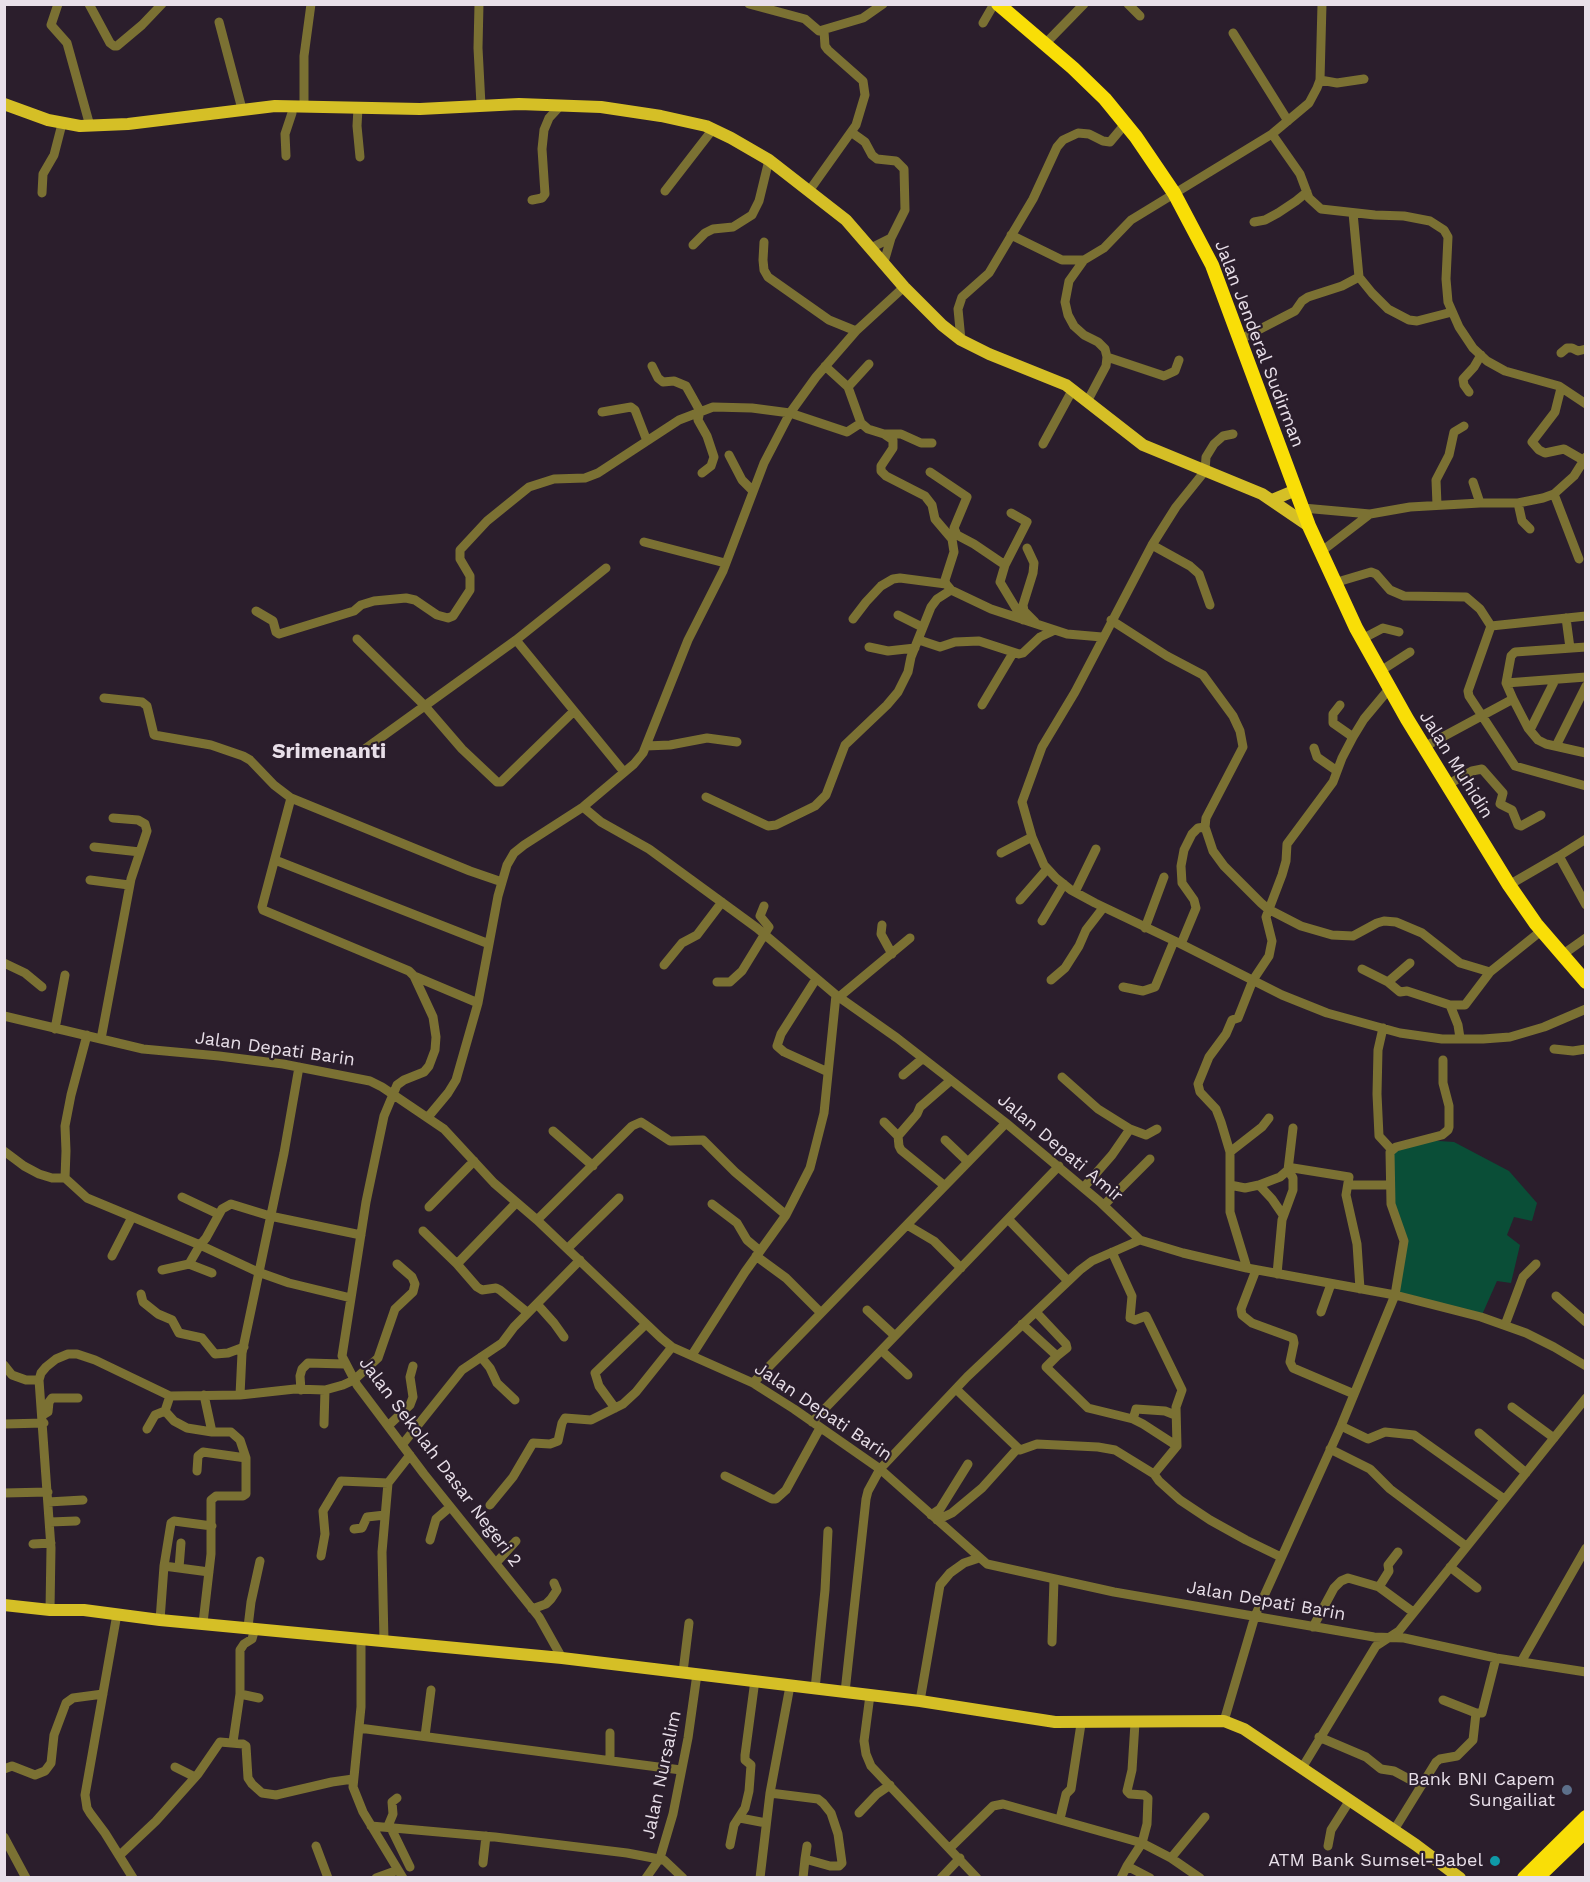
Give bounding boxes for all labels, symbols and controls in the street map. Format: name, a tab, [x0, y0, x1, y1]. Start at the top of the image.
street label: Jalan Jenderal Sudirman	[1210, 238, 1308, 450]
street label: Jalan Muhidin	[1414, 707, 1498, 823]
district label: Srimenanti	[272, 739, 386, 765]
street label: Jalan Depati Barin	[194, 1027, 356, 1071]
street label: Jalan Depati Amir	[993, 1089, 1127, 1207]
street label: Jalan Sekolah Dasar Negeri 2	[354, 1353, 526, 1571]
street label: Jalan Depati Barin	[750, 1358, 896, 1466]
street label: Jalan Depati Barin	[1185, 1576, 1347, 1626]
street label: Jalan Nursalim	[638, 1709, 686, 1841]
place label: Bank BNI Capem Sungailiat	[1408, 1769, 1555, 1812]
marker: Bank BNI Capem Sungailiat	[1560, 1783, 1574, 1797]
place label: ATM Bank Sumsel-Babel	[1268, 1850, 1483, 1872]
marker: ATM Bank Sumsel-Babel	[1488, 1854, 1502, 1868]

